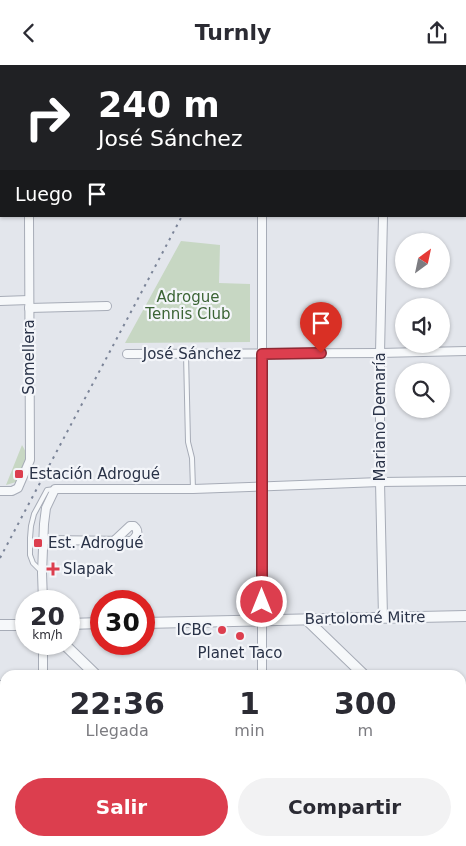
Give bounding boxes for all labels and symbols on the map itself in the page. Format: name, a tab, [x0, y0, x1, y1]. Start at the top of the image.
north arrow	[395, 233, 450, 287]
park label: Adrogue Tennis Club	[144, 288, 231, 323]
pin	[300, 302, 342, 353]
street label: Somellera	[20, 319, 38, 395]
street label: José Sánchez	[142, 345, 241, 363]
street label: Mariano Demaría	[371, 352, 389, 482]
place label: Estación Adrogué	[29, 465, 160, 483]
marker: Estación Adrogué	[13, 468, 25, 480]
place label: Est. Adrogué	[48, 534, 144, 552]
marker: Est. Adrogué	[32, 537, 44, 549]
place label: Slapak	[63, 560, 114, 578]
marker: Slapak	[47, 563, 59, 575]
position arrow	[235, 575, 287, 627]
speed limit sign: 30	[90, 590, 155, 655]
street label: Bartolomé Mitre	[304, 608, 426, 628]
place label: ICBC	[177, 621, 212, 639]
marker: ICBC	[216, 624, 228, 636]
marker: Planet Taco	[234, 630, 246, 642]
place label: Planet Taco	[197, 644, 283, 662]

